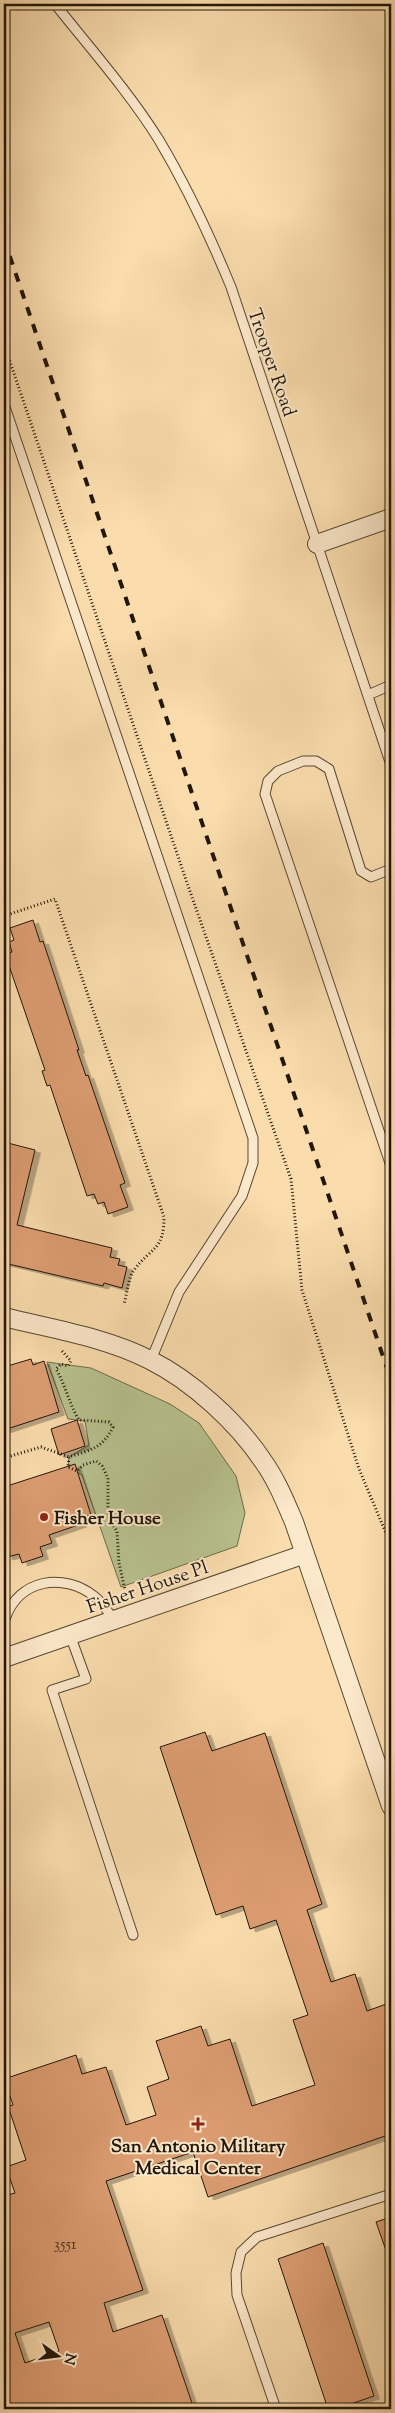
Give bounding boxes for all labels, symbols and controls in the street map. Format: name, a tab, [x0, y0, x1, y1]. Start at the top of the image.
street label: Trooper Road	[240, 305, 302, 421]
place label: Fisher House	[54, 1506, 161, 1533]
marker: Fisher House	[38, 1511, 50, 1523]
street label: Fisher House Pl	[83, 1555, 212, 1622]
marker: San Antonio Military Medical Center	[191, 2117, 205, 2131]
place label: San Antonio Military Medical Center	[111, 2134, 286, 2183]
house number: 3551	[54, 2234, 77, 2257]
north arrow	[32, 2330, 82, 2380]
text: N	[58, 2351, 80, 2367]

